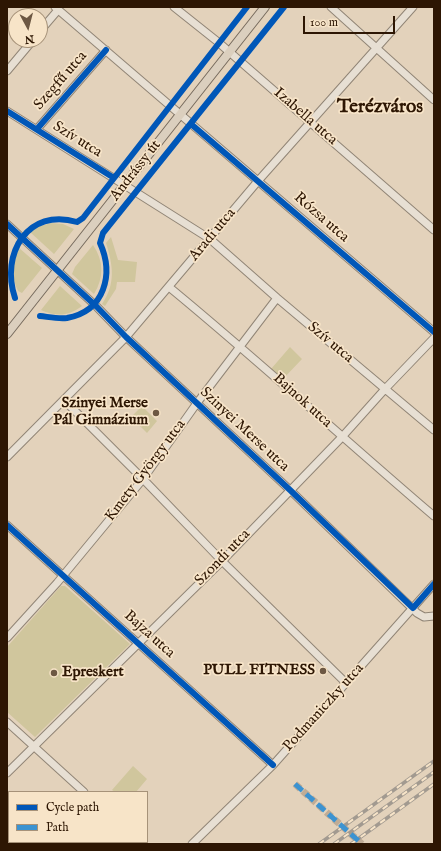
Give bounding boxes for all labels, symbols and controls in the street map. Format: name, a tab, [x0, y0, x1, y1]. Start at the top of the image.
north arrow	[8, 8, 48, 48]
scale bar	[305, 8, 397, 34]
text: 100 m	[310, 15, 338, 30]
text: N	[24, 31, 35, 46]
street label: Szegfű utca	[31, 48, 91, 114]
street label: Izabella utca	[269, 84, 341, 150]
district label: Terézváros	[337, 97, 423, 119]
street label: Szív utca	[49, 118, 105, 162]
street label: Andrássy út	[107, 137, 165, 205]
street label: Rózsa utca	[290, 189, 352, 247]
street label: Aradi utca	[186, 205, 240, 265]
street label: Szív utca	[303, 319, 357, 367]
street label: Bajnok utca	[269, 370, 335, 432]
street label: Szinyei Merse utca	[196, 384, 292, 476]
place label: Szinyei Merse Pál Gimnázium	[53, 395, 148, 430]
marker: Szinyei Merse Pál Gimnázium	[151, 408, 161, 418]
street label: Kmety György utca	[102, 417, 190, 525]
street label: Szondi utca	[192, 526, 254, 590]
street label: Bajza utca	[120, 607, 178, 663]
street label: Podmaniczky utca	[280, 660, 368, 756]
place label: PULL FITNESS	[203, 662, 315, 680]
place label: Epreskert	[62, 664, 124, 682]
marker: PULL FITNESS	[318, 666, 328, 676]
marker: Epreskert	[49, 668, 59, 678]
legend	[8, 791, 148, 843]
text: Cycle path	[46, 800, 99, 815]
text: Path	[46, 820, 69, 835]

